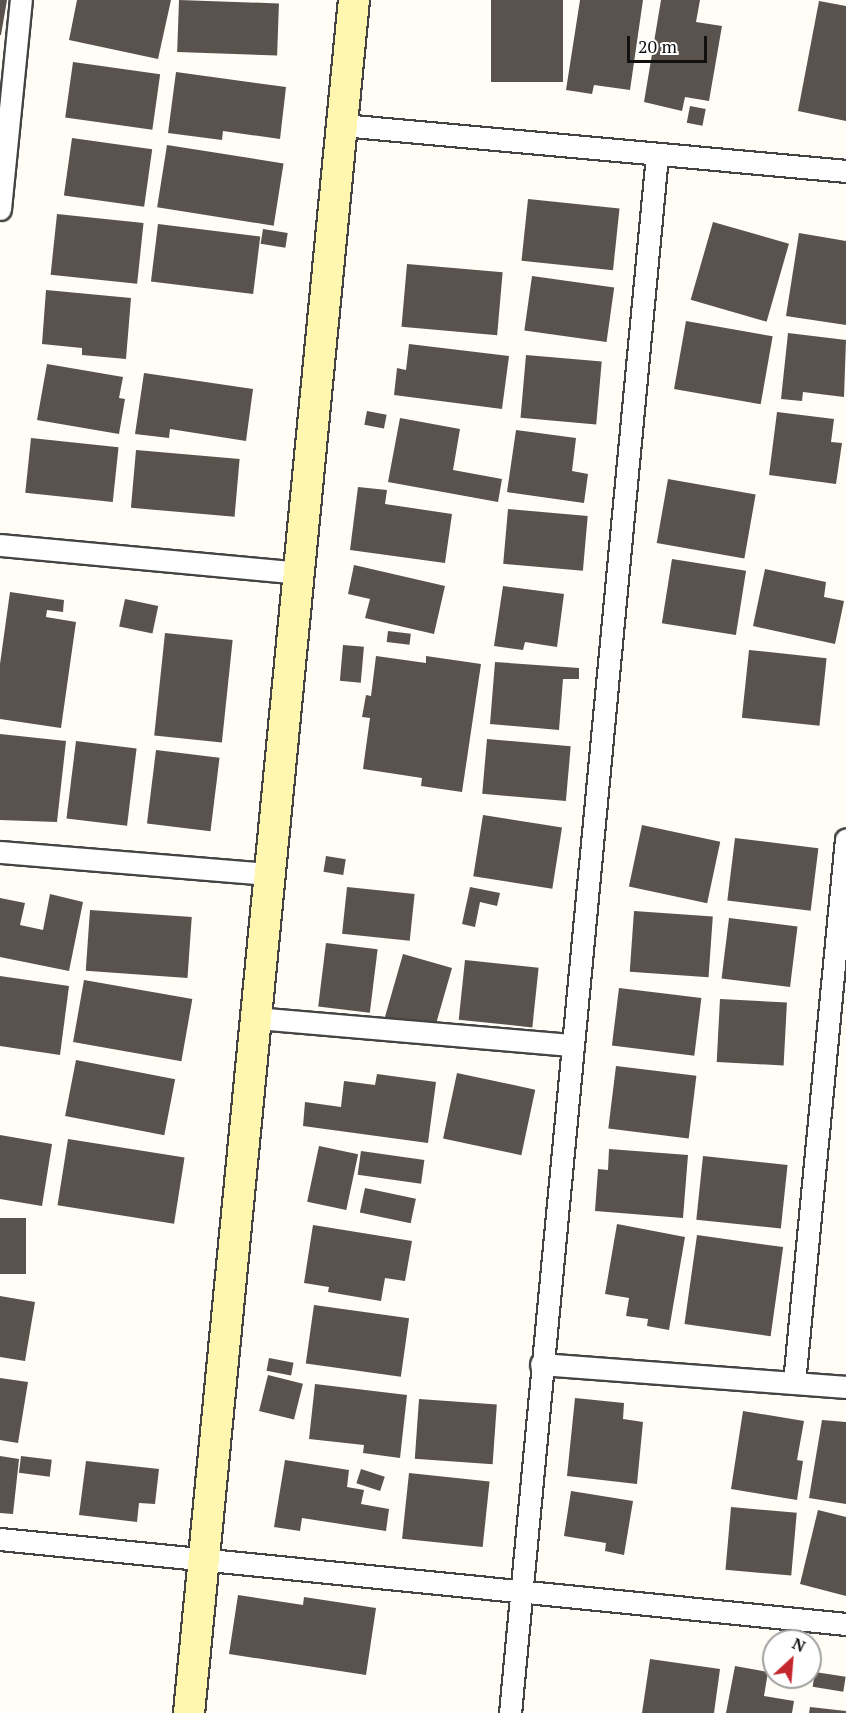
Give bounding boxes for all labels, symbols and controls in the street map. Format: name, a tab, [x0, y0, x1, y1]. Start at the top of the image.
scale bar	[630, 24, 710, 62]
text: 20 m	[638, 34, 677, 58]
north arrow	[762, 1629, 822, 1689]
text: N	[789, 1632, 809, 1657]

